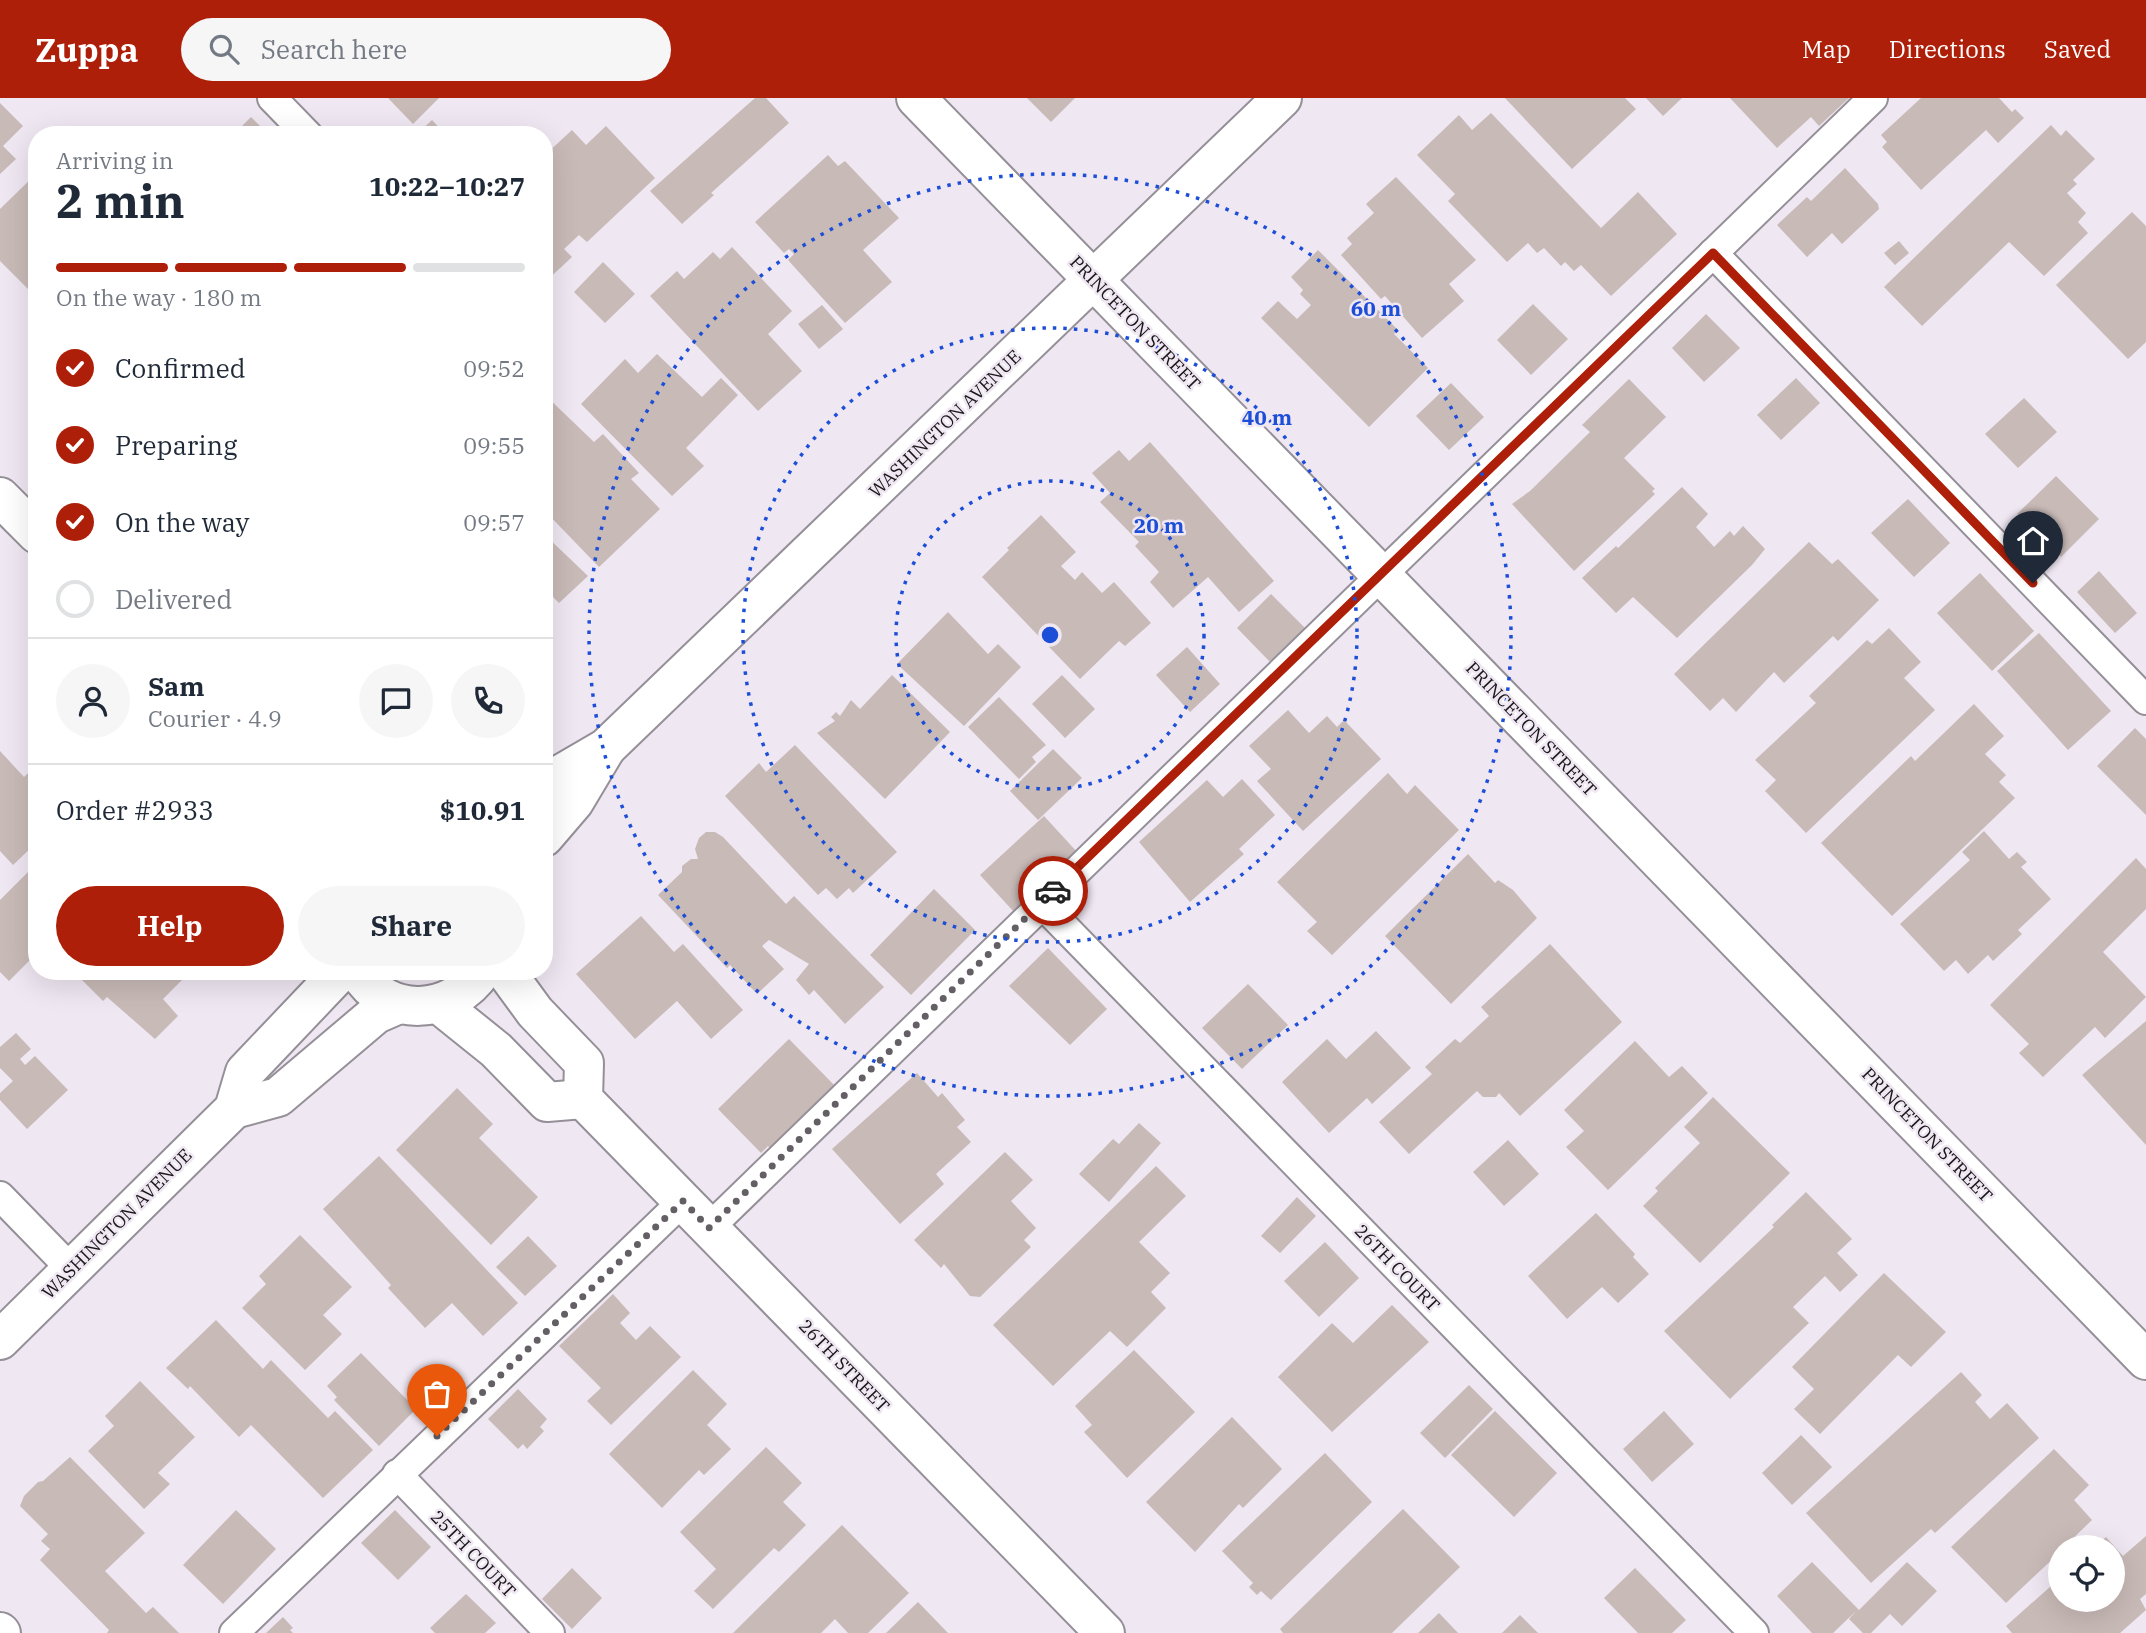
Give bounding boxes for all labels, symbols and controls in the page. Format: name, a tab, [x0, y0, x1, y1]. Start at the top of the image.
search box	[181, 18, 671, 81]
text: Zuppa	[35, 28, 139, 71]
icon: search	[205, 30, 243, 68]
text: Search here	[261, 32, 407, 66]
text: Map	[1802, 33, 1851, 65]
text: Directions	[1889, 33, 2006, 65]
text: Saved	[2044, 33, 2111, 65]
text: Arriving in	[56, 145, 173, 175]
text: 10:22–10:27	[369, 169, 525, 203]
text: 2 min	[56, 171, 185, 231]
street label: PRINCETON STREET	[1065, 250, 1206, 395]
text: On the way · 180 m	[56, 282, 262, 312]
text: 60 m	[1351, 294, 1401, 322]
street label: WASHINGTON AVENUE	[864, 345, 1026, 502]
icon: check	[56, 349, 94, 387]
text: Confirmed	[115, 351, 246, 385]
text: 09:52	[463, 353, 525, 383]
text: 40 m	[1242, 403, 1292, 431]
icon: check	[56, 426, 94, 464]
text: Preparing	[115, 428, 237, 462]
text: 09:55	[463, 430, 525, 460]
icon: check	[56, 503, 94, 541]
text: On the way	[115, 505, 249, 539]
text: 09:57	[463, 507, 525, 537]
text: 20 m	[1134, 511, 1184, 539]
pin	[2003, 511, 2063, 583]
icon: home	[2014, 522, 2052, 560]
text: Delivered	[115, 582, 232, 616]
centre of rings	[1038, 623, 1062, 647]
street label: PRINCETON STREET	[1461, 656, 1602, 801]
button: person	[56, 664, 130, 738]
button: chat	[359, 664, 433, 738]
button: phone	[451, 664, 525, 738]
text: Sam	[148, 669, 204, 703]
text: Courier · 4.9	[148, 703, 282, 733]
text: Order #2933	[56, 793, 214, 827]
text: $10.91	[440, 793, 525, 827]
courier	[1018, 856, 1088, 926]
icon: car	[1034, 872, 1072, 910]
button: Help	[56, 886, 284, 966]
button: Share	[298, 886, 525, 966]
street label: PRINCETON STREET	[1857, 1062, 1998, 1207]
street label: WASHINGTON AVENUE	[37, 1144, 197, 1304]
street label: 26TH COURT	[1350, 1219, 1445, 1316]
street label: 26TH STREET	[794, 1314, 895, 1417]
pin	[407, 1364, 467, 1436]
icon: bag	[418, 1375, 456, 1413]
street label: 25TH COURT	[426, 1505, 521, 1602]
map controls	[2048, 1535, 2125, 1612]
button: locate	[2048, 1535, 2125, 1612]

